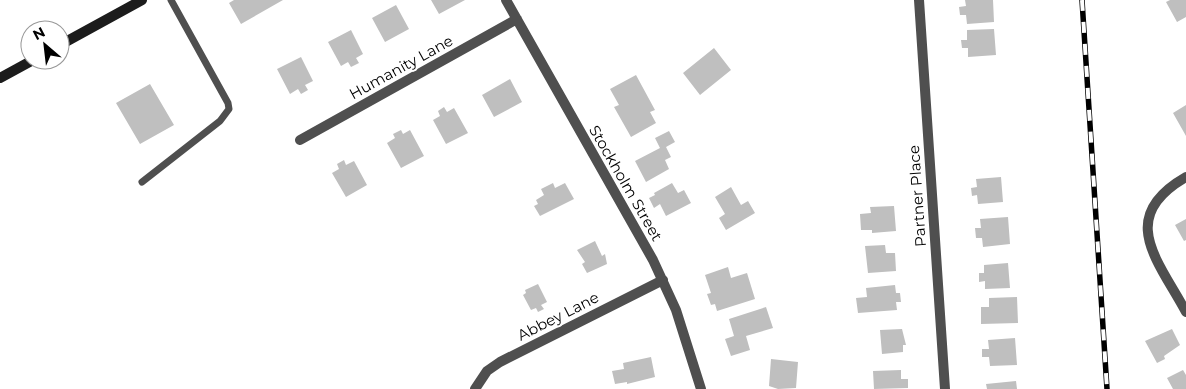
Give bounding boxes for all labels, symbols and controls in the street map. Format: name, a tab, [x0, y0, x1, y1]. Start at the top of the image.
north arrow	[20, 20, 70, 70]
text: N	[30, 23, 48, 44]
street label: Humanity Lane	[346, 31, 456, 103]
street label: Stockholm Street	[585, 122, 667, 244]
street label: Partner Place	[904, 145, 930, 247]
street label: Abbey Lane	[514, 287, 602, 345]

